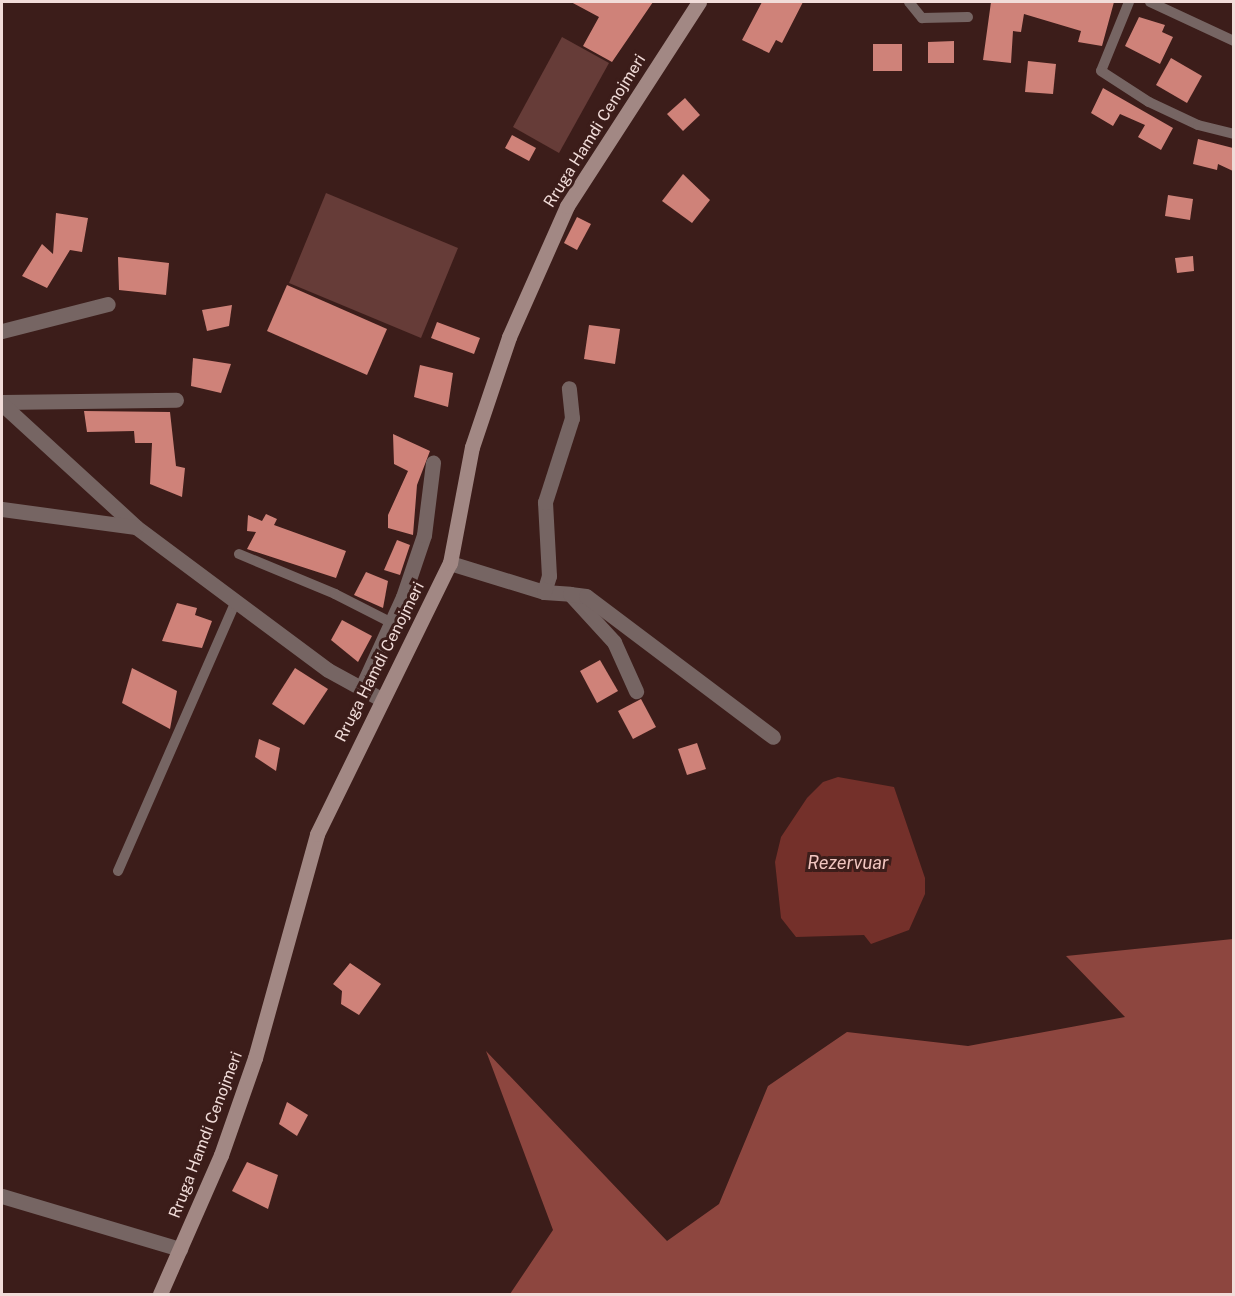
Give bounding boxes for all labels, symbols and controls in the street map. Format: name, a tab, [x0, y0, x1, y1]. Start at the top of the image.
street label: Rruga Hamdi Cenojmeri	[540, 51, 650, 211]
street label: Rruga Hamdi Cenojmeri	[331, 579, 429, 745]
water label: Rezervuar	[807, 852, 889, 874]
street label: Rruga Hamdi Cenojmeri	[165, 1049, 247, 1221]

